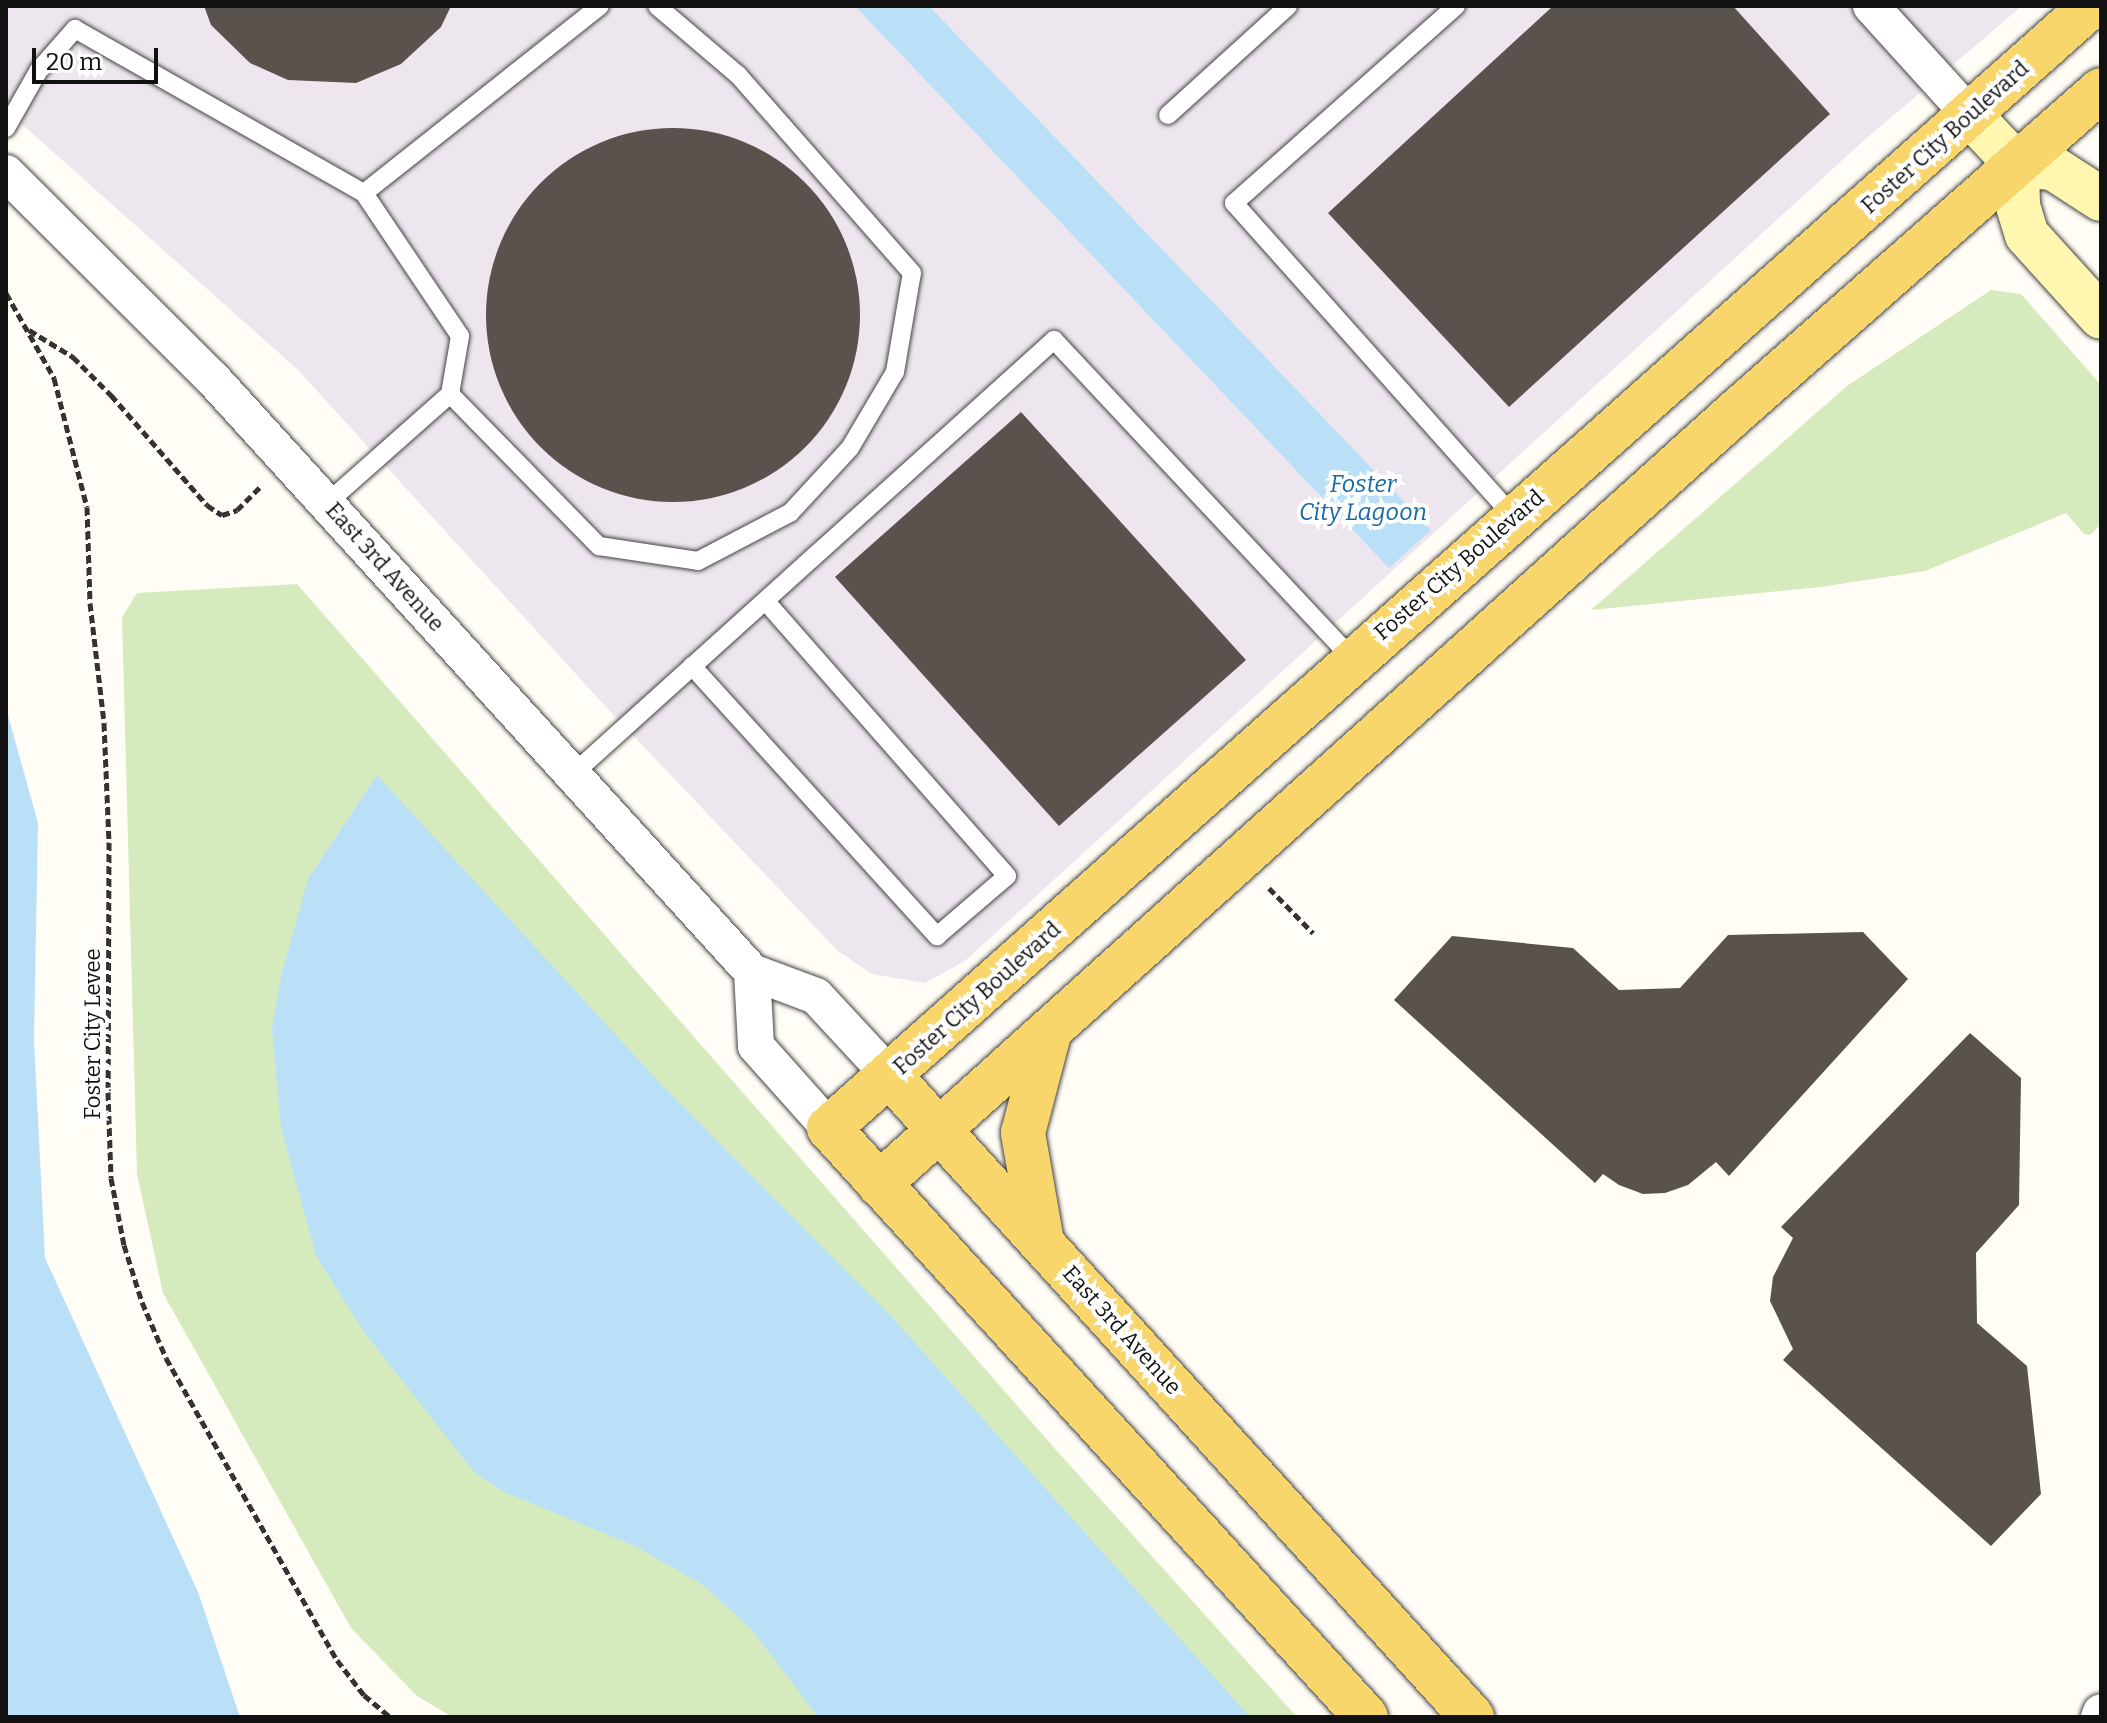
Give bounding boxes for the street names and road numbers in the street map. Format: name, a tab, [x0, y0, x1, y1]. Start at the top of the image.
street label: Foster City Boulevard	[1856, 55, 2034, 219]
street label: Foster City Boulevard	[1369, 484, 1549, 646]
street label: East 3rd Avenue	[320, 497, 450, 637]
street label: Foster City Boulevard	[888, 916, 1066, 1080]
street label: Foster City Levee	[80, 949, 106, 1119]
street label: East 3rd Avenue	[1057, 1260, 1187, 1400]

